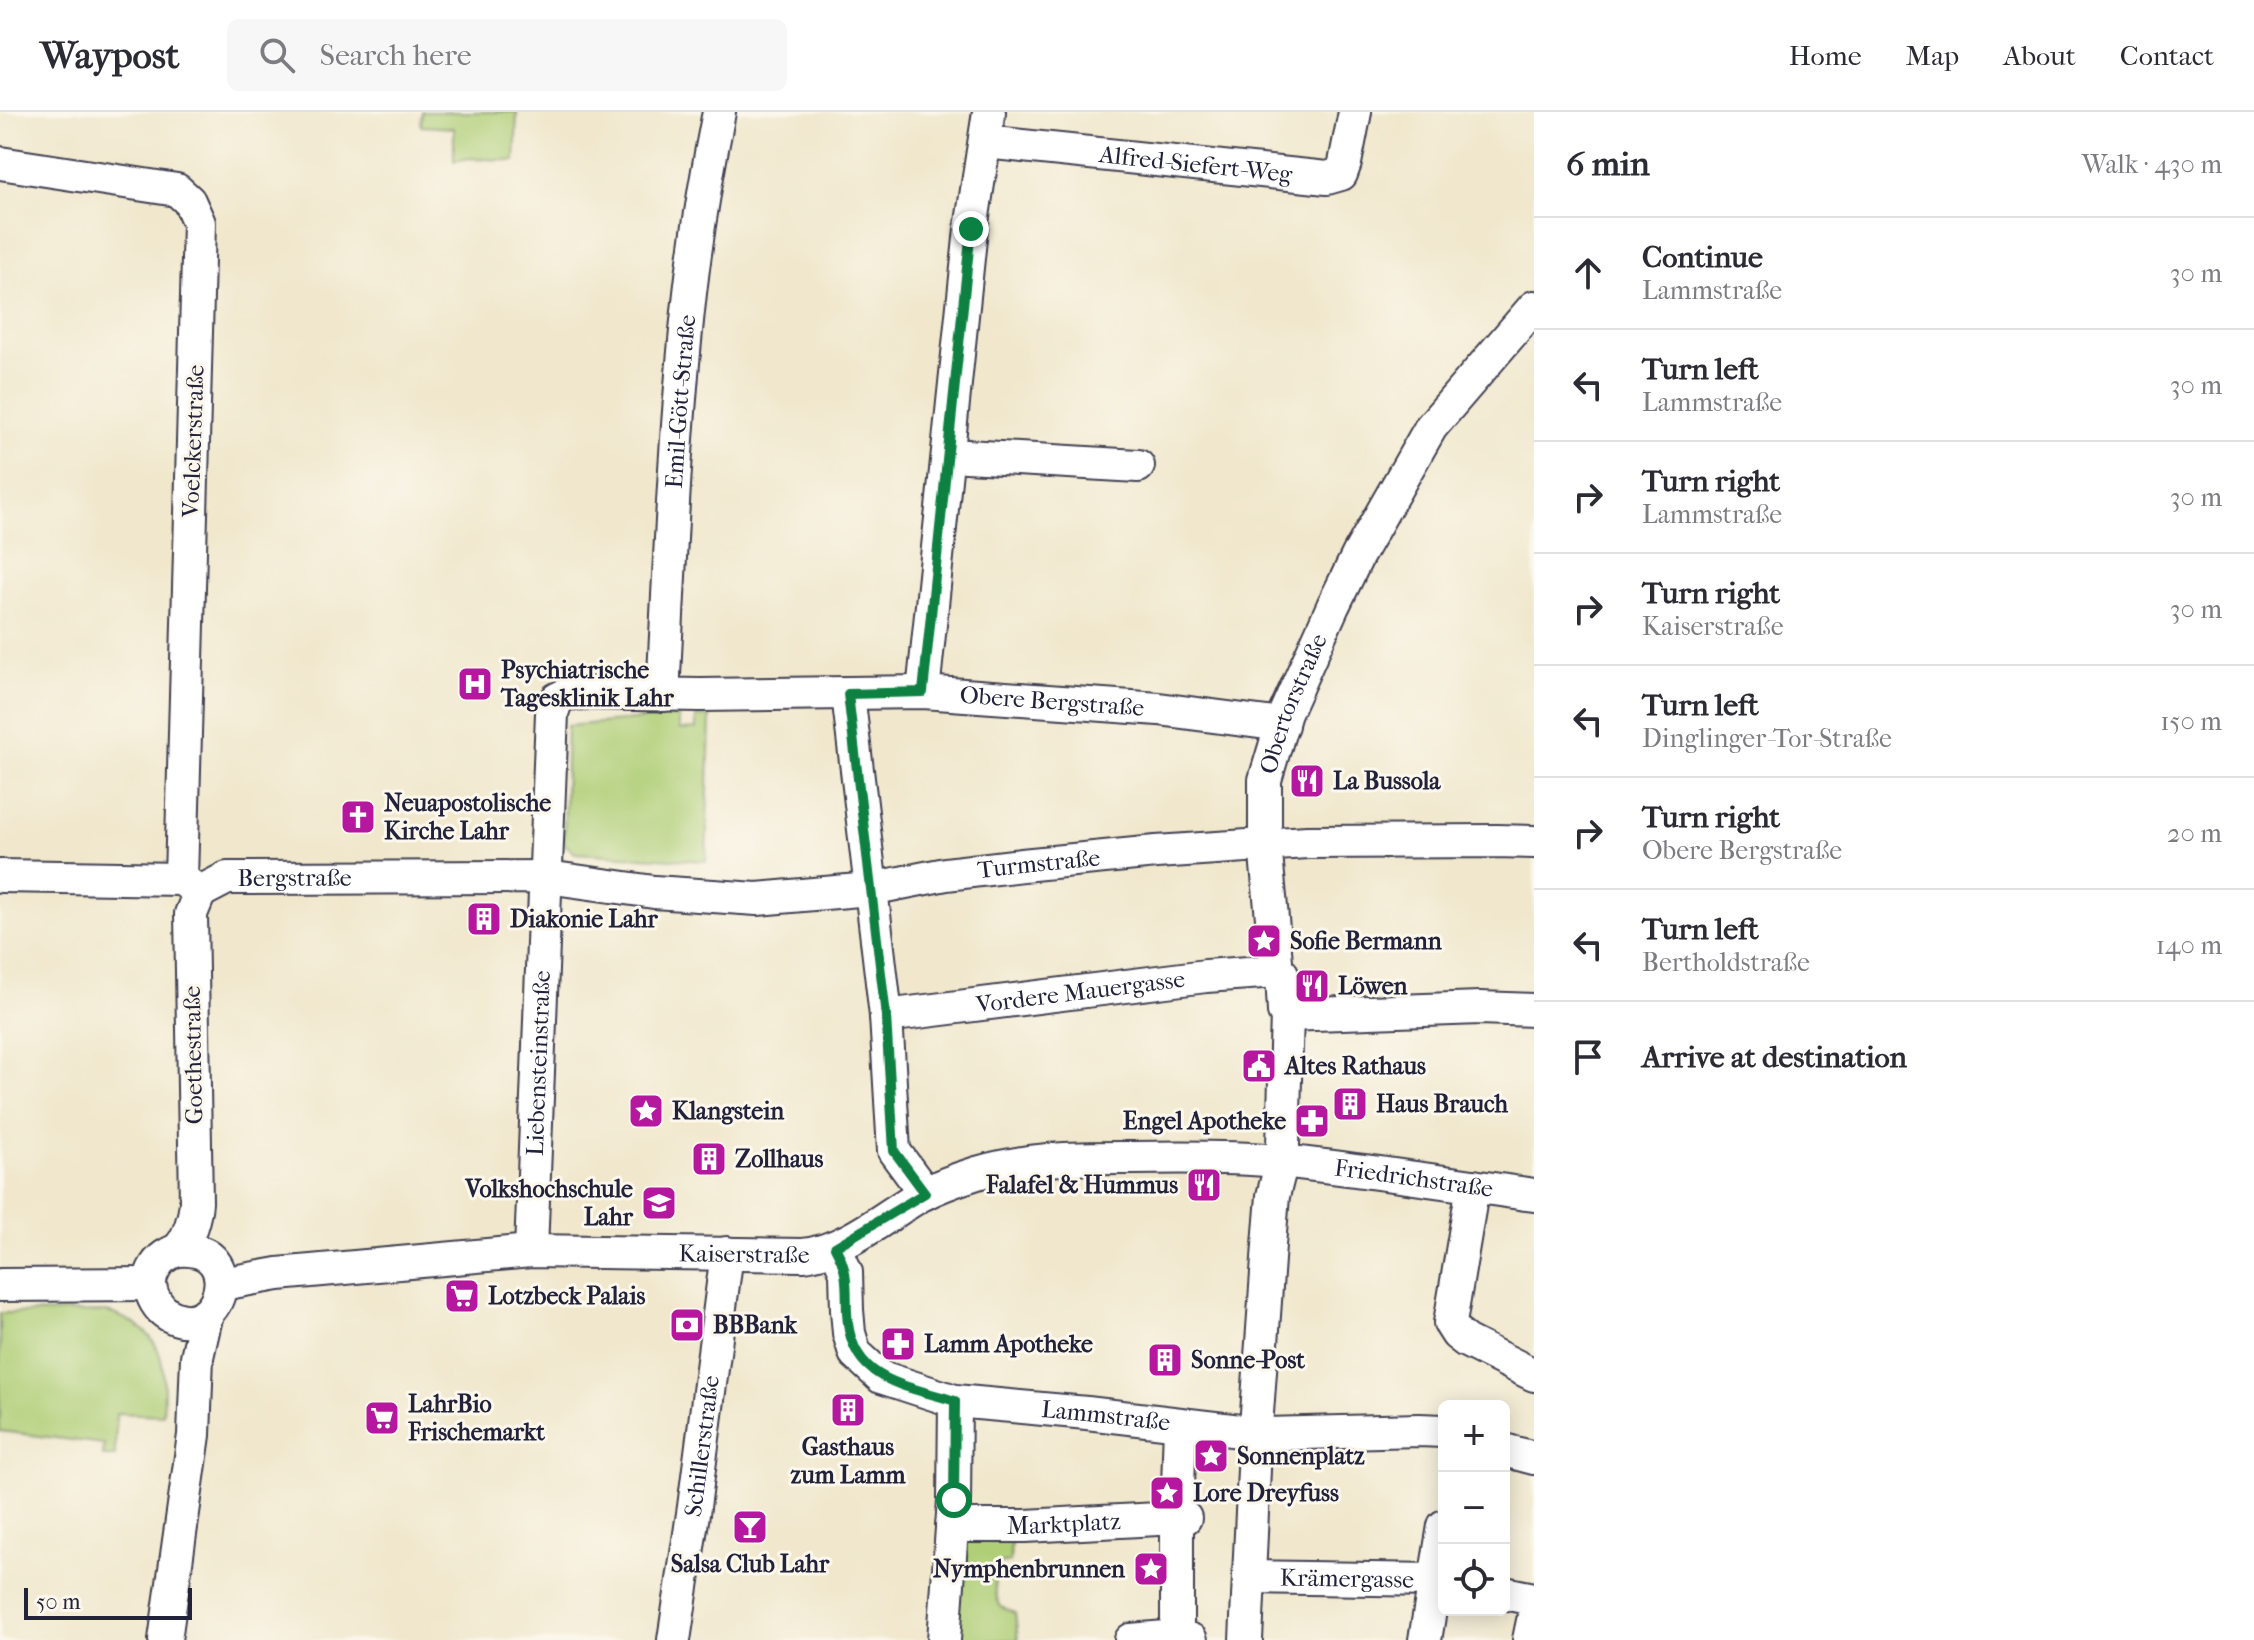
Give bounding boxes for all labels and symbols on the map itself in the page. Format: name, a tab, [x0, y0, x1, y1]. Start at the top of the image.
street label: Alfred-Siefert-Weg	[1097, 140, 1295, 188]
route end	[953, 211, 989, 247]
street label: Emil-Gött-Straße	[660, 313, 702, 489]
street label: Voelckerstraße	[176, 364, 210, 519]
street label: Obertorstraße	[1254, 629, 1333, 777]
place label: Psychiatrische Tagesklinik Lahr	[500, 656, 675, 712]
hospital icon: Psychiatrische Tagesklinik Lahr	[456, 665, 494, 703]
street label: Obere Bergstraße	[959, 681, 1145, 722]
restaurant icon: La Bussola	[1288, 762, 1326, 800]
place label: La Bussola	[1333, 767, 1441, 795]
place label: Neuapostolische Kirche Lahr	[384, 789, 551, 845]
church icon: Neuapostolische Kirche Lahr	[339, 798, 377, 836]
street label: Turmstraße	[976, 843, 1102, 884]
street label: Bergstraße	[237, 864, 352, 892]
building icon: Diakonie Lahr	[465, 900, 503, 938]
place label: Diakonie Lahr	[510, 905, 658, 933]
place icon: Sofie Bermann	[1245, 922, 1283, 960]
place label: Sofie Bermann	[1290, 927, 1443, 955]
street label: Vordere Mauergasse	[973, 965, 1187, 1019]
restaurant icon: Löwen	[1293, 967, 1331, 1005]
street label: Liebensteinstraße	[521, 970, 556, 1157]
place label: Löwen	[1338, 972, 1409, 1000]
street label: Goethestraße	[178, 985, 208, 1125]
public building icon: Altes Rathaus	[1240, 1047, 1278, 1085]
place label: Altes Rathaus	[1283, 1052, 1426, 1080]
building icon: Haus Brauch	[1331, 1085, 1369, 1123]
place label: Haus Brauch	[1376, 1090, 1508, 1118]
place icon: Klangstein	[627, 1092, 665, 1130]
place label: Klangstein	[672, 1097, 785, 1125]
pharmacy icon: Engel Apotheke	[1293, 1102, 1331, 1140]
place label: Engel Apotheke	[1123, 1107, 1286, 1135]
building icon: Zollhaus	[690, 1140, 728, 1178]
place label: Zollhaus	[735, 1145, 824, 1173]
street label: Friedrichstraße	[1333, 1153, 1495, 1203]
restaurant icon: Falafel & Hummus	[1185, 1166, 1223, 1204]
place label: Falafel & Hummus	[985, 1171, 1178, 1199]
place label: Volkshochschule Lahr	[464, 1175, 634, 1231]
school or university icon: Volkshochschule Lahr	[640, 1184, 678, 1222]
street label: Kaiserstraße	[679, 1239, 811, 1270]
supermarket icon: Lotzbeck Palais	[443, 1277, 481, 1315]
place label: Lotzbeck Palais	[488, 1282, 645, 1310]
bank icon: BBBank	[668, 1306, 706, 1344]
place label: BBBank	[713, 1311, 798, 1339]
pharmacy icon: Lamm Apotheke	[879, 1325, 917, 1363]
place label: Lamm Apotheke	[924, 1330, 1093, 1358]
building icon: Sonne-Post	[1146, 1341, 1184, 1379]
place label: Sonne-Post	[1191, 1346, 1305, 1374]
street label: Schillerstraße	[679, 1373, 725, 1519]
place label: LahrBio Frischemarkt	[407, 1390, 545, 1446]
building icon: Gasthaus zum Lamm	[829, 1391, 867, 1429]
street label: Lammstraße	[1040, 1395, 1172, 1437]
supermarket icon: LahrBio Frischemarkt	[363, 1399, 401, 1437]
place label: Gasthaus zum Lamm	[790, 1433, 906, 1489]
place icon: Sonnenplatz	[1192, 1437, 1230, 1475]
place label: Sonnenplatz	[1237, 1442, 1365, 1470]
place icon: Lore Dreyfuss	[1148, 1474, 1186, 1512]
place label: Lore Dreyfuss	[1193, 1479, 1339, 1507]
route start	[936, 1482, 972, 1518]
street label: Marktplatz	[1007, 1507, 1122, 1540]
bar icon: Salsa Club Lahr	[731, 1508, 769, 1546]
place label: Salsa Club Lahr	[671, 1550, 830, 1578]
place icon: Nymphenbrunnen	[1132, 1550, 1170, 1588]
place label: Nymphenbrunnen	[933, 1555, 1126, 1583]
street label: Krämergasse	[1280, 1564, 1414, 1594]
scale bar	[24, 1584, 192, 1620]

